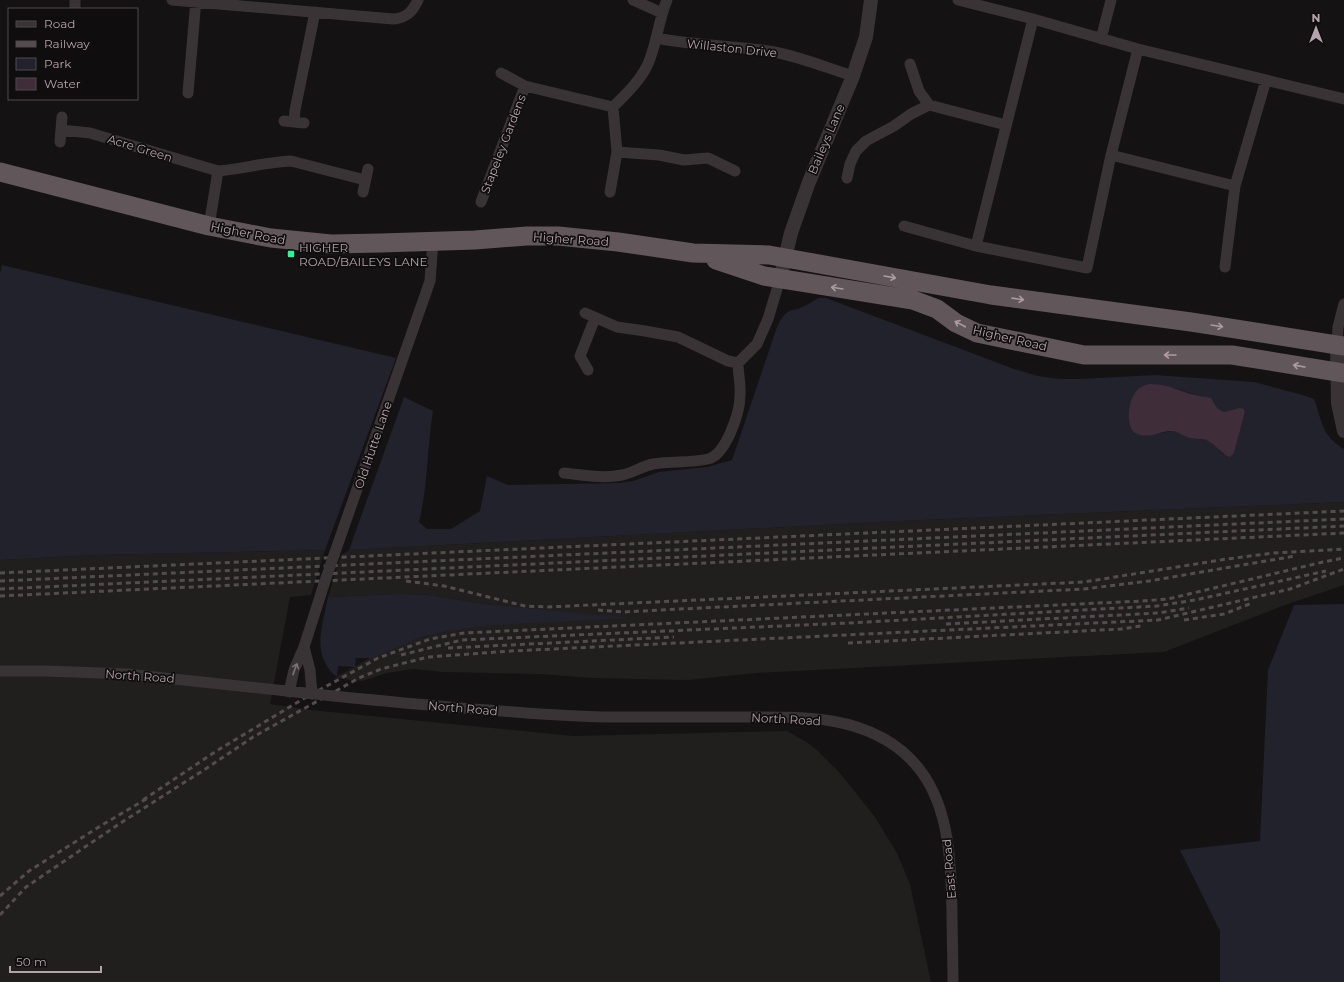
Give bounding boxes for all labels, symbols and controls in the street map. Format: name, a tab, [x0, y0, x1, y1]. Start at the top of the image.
legend	[8, 8, 138, 100]
north arrow	[1296, 8, 1336, 48]
text: N	[1312, 11, 1320, 25]
text: Road	[44, 16, 75, 31]
text: Railway	[44, 36, 90, 51]
street label: Willaston Drive	[686, 36, 778, 60]
text: Park	[44, 56, 72, 71]
text: Water	[44, 76, 81, 91]
street label: Stapeley Gardens	[477, 92, 529, 196]
street label: Baileys Lane	[805, 102, 847, 176]
street label: Acre Green	[106, 131, 174, 165]
street label: Higher Road	[209, 218, 287, 248]
street label: Higher Road	[533, 229, 609, 249]
place label: HIGHER ROAD/BAILEYS LANE	[299, 240, 428, 269]
marker: HIGHER ROAD/BAILEYS LANE	[286, 249, 296, 259]
one-way arrow	[883, 274, 896, 282]
one-way arrow	[831, 284, 844, 292]
one-way arrow	[1012, 295, 1025, 303]
one-way arrow	[954, 320, 966, 328]
street label: Higher Road	[971, 322, 1049, 354]
one-way arrow	[1210, 323, 1223, 331]
one-way arrow	[1164, 351, 1177, 359]
one-way arrow	[1293, 362, 1306, 370]
street label: Old Hutte Lane	[351, 399, 395, 491]
one-way arrow	[291, 663, 299, 675]
street label: North Road	[105, 666, 175, 686]
street label: North Road	[428, 697, 498, 719]
street label: North Road	[751, 710, 821, 728]
street label: East Road	[939, 838, 959, 900]
scale bar	[10, 948, 101, 974]
text: 50 m	[16, 954, 47, 969]

